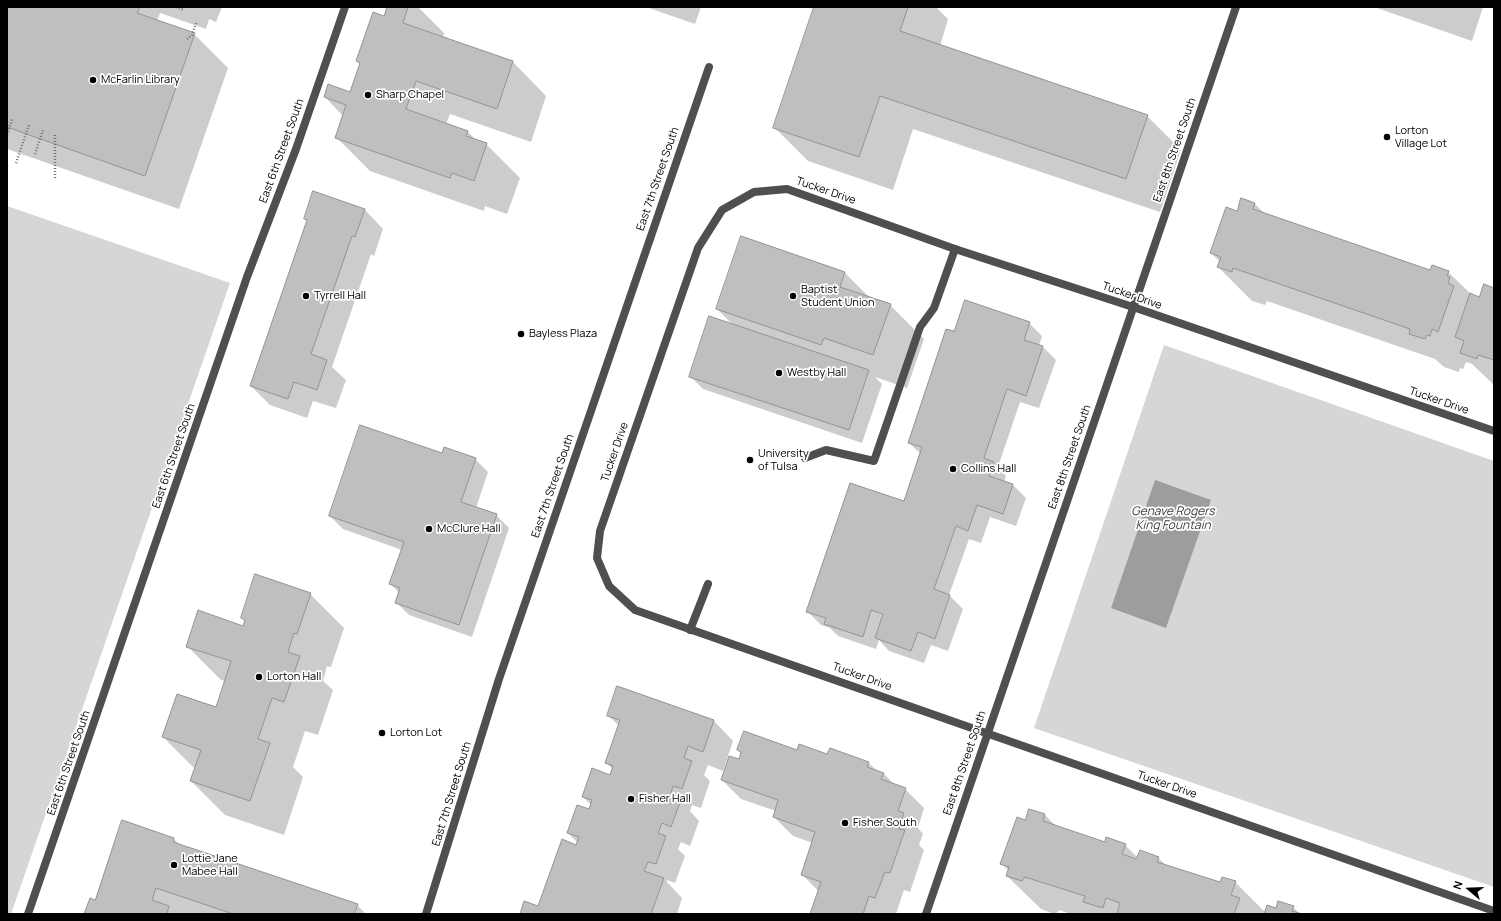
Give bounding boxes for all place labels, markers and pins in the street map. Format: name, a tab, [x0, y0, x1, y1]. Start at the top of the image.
place label: McFarlin Library	[101, 73, 180, 87]
marker: McFarlin Library	[88, 75, 98, 85]
place label: Sharp Chapel	[376, 88, 444, 102]
marker: Sharp Chapel	[363, 90, 373, 100]
place label: Lorton Village Lot	[1395, 124, 1447, 150]
marker: Lorton Village Lot	[1382, 132, 1392, 142]
place label: Baptist Student Union	[801, 283, 875, 309]
place label: Tyrrell Hall	[314, 289, 366, 303]
marker: Tyrrell Hall	[301, 291, 311, 301]
marker: Baptist Student Union	[788, 291, 798, 301]
place label: Bayless Plaza	[529, 327, 597, 341]
marker: Bayless Plaza	[516, 329, 526, 339]
place label: Westby Hall	[787, 366, 846, 380]
marker: Westby Hall	[774, 368, 784, 378]
place label: University of Tulsa	[758, 447, 809, 473]
marker: University of Tulsa	[745, 455, 755, 465]
place label: Collins Hall	[961, 462, 1016, 476]
marker: Collins Hall	[948, 464, 958, 474]
place label: McClure Hall	[437, 522, 501, 536]
marker: McClure Hall	[424, 524, 434, 534]
place label: Lorton Hall	[267, 670, 321, 684]
marker: Lorton Hall	[254, 672, 264, 682]
place label: Lorton Lot	[390, 726, 442, 740]
marker: Lorton Lot	[377, 728, 387, 738]
place label: Fisher Hall	[639, 792, 691, 806]
marker: Fisher Hall	[626, 794, 636, 804]
place label: Fisher South	[853, 816, 917, 830]
marker: Fisher South	[840, 818, 850, 828]
place label: Lottie Jane Mabee Hall	[182, 852, 238, 878]
marker: Lottie Jane Mabee Hall	[169, 860, 179, 870]

